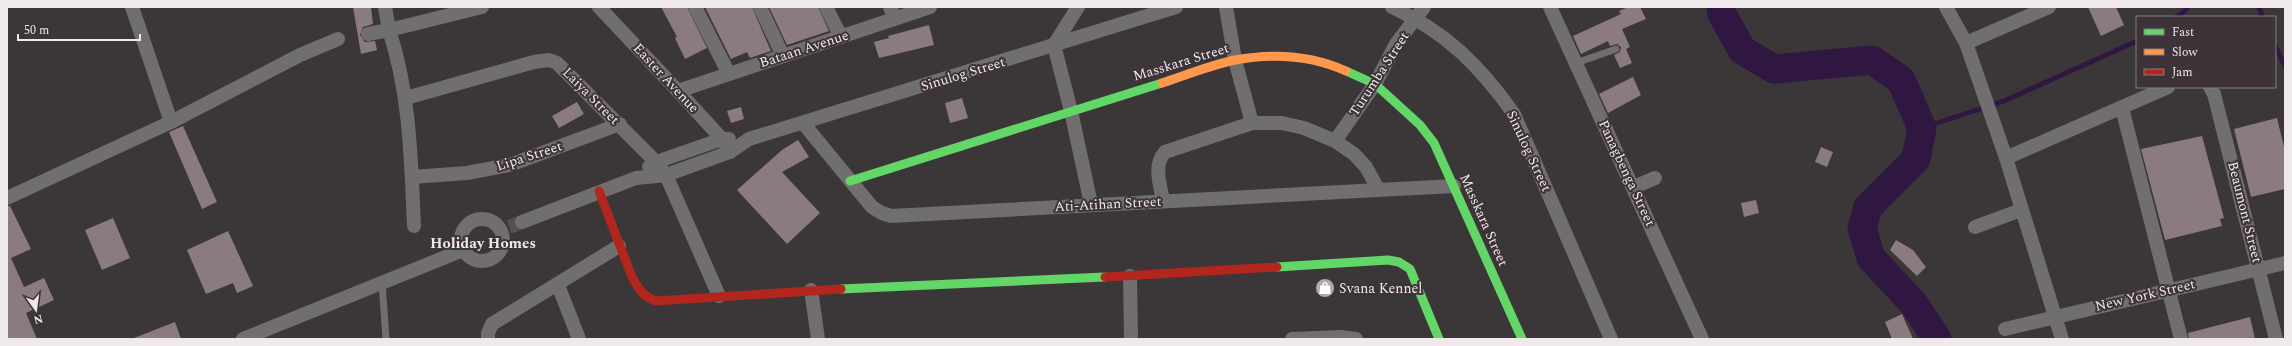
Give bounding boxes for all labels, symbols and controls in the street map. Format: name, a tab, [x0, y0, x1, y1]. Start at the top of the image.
scale bar	[18, 16, 140, 42]
legend	[2136, 16, 2276, 88]
text: 50 m	[24, 21, 49, 40]
text: Fast	[2172, 23, 2194, 42]
street label: Bataan Avenue	[757, 25, 851, 73]
street label: Turumba Street	[1344, 27, 1414, 121]
street label: Masskara Street	[1130, 37, 1232, 87]
street label: Easter Avenue	[628, 38, 704, 118]
text: Slow	[2172, 43, 2198, 62]
street label: Sinulog Street	[918, 51, 1008, 97]
street label: Laiya Street	[557, 62, 625, 130]
text: Jam	[2172, 63, 2193, 82]
street label: Sinulog Street	[1501, 107, 1557, 195]
street label: Panagbenga Street	[1593, 116, 1661, 230]
street label: Lipa Street	[493, 135, 565, 177]
street label: Beaumont Street	[2222, 159, 2268, 265]
street label: Masskara Street	[1454, 170, 1514, 270]
street label: Ati-Atihan Street	[1054, 191, 1162, 217]
district label: Holiday Homes	[430, 232, 536, 255]
street label: New York Street	[2093, 273, 2197, 317]
shop icon: Svana Kennel	[1314, 277, 1336, 299]
place label: Svana Kennel	[1339, 278, 1422, 299]
north arrow	[16, 290, 56, 330]
text: N	[32, 310, 45, 329]

